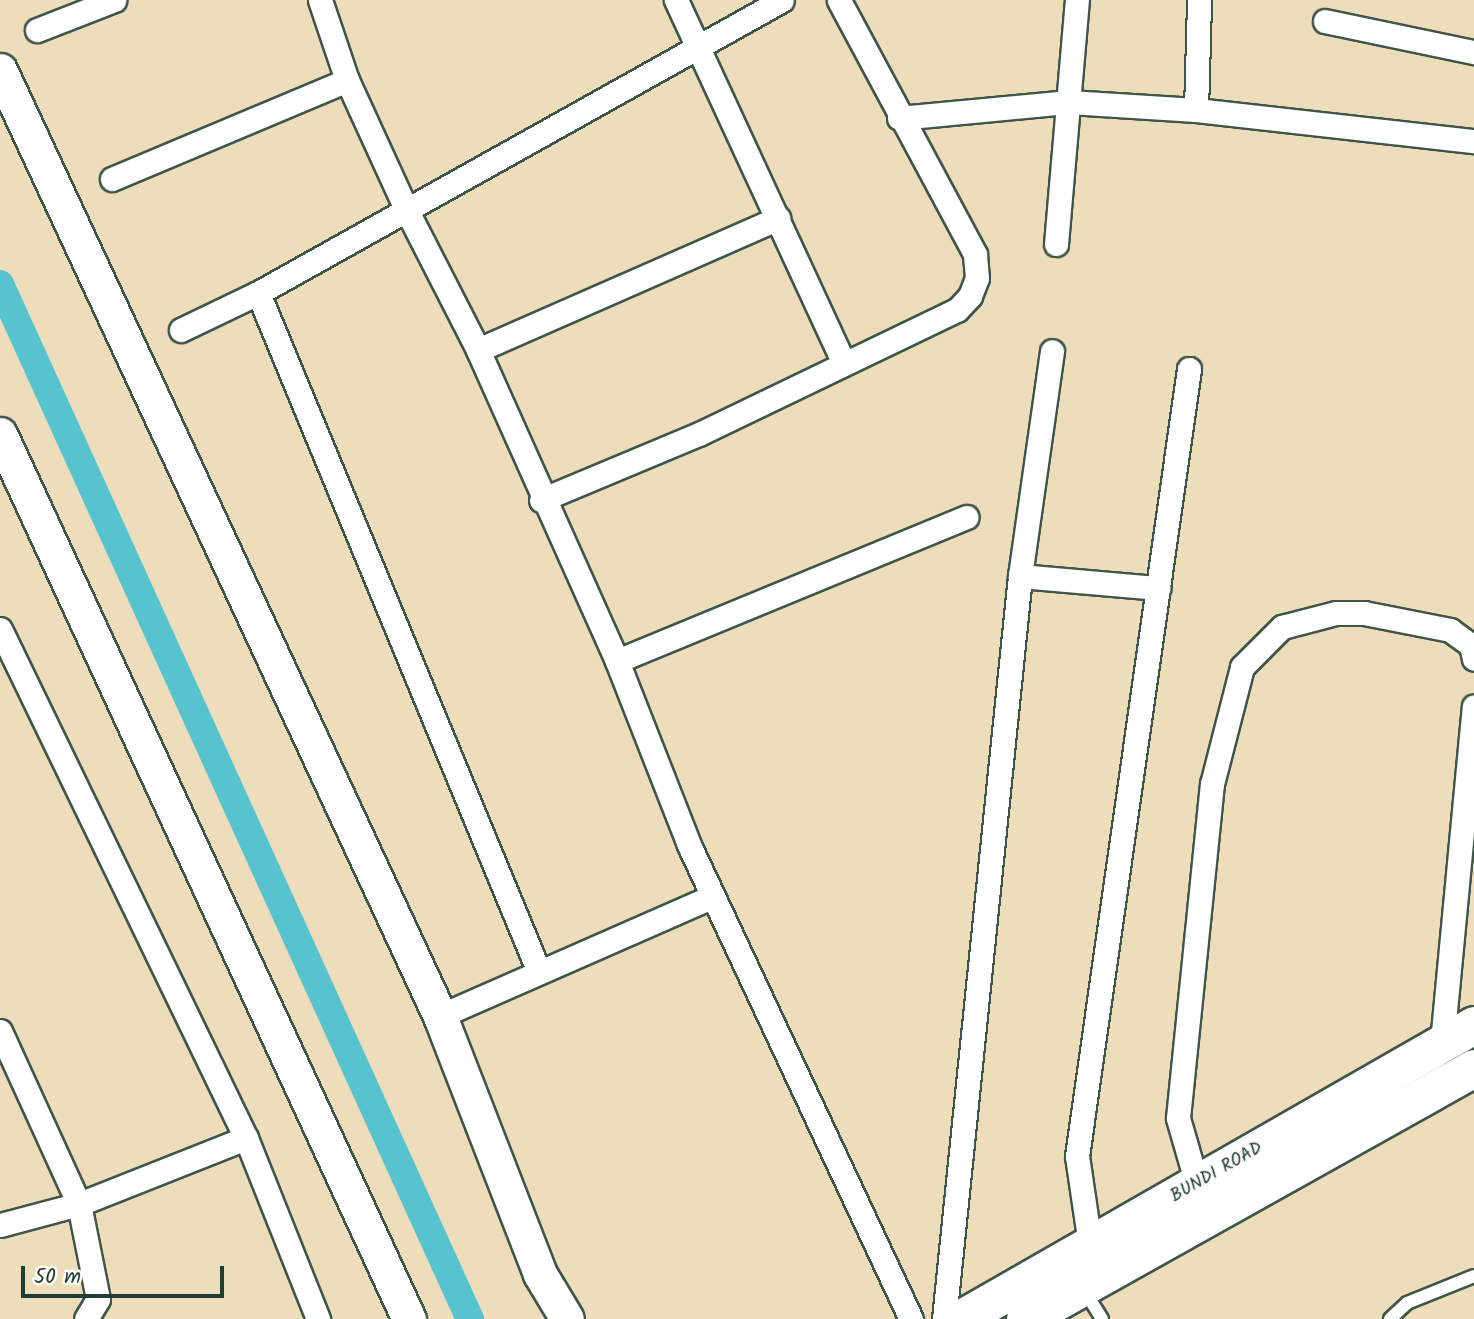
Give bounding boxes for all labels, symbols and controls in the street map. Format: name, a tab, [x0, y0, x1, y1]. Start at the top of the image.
street label: BUNDI ROAD	[1167, 1138, 1267, 1208]
scale bar	[24, 1252, 228, 1296]
text: 50 m	[34, 1261, 81, 1294]

